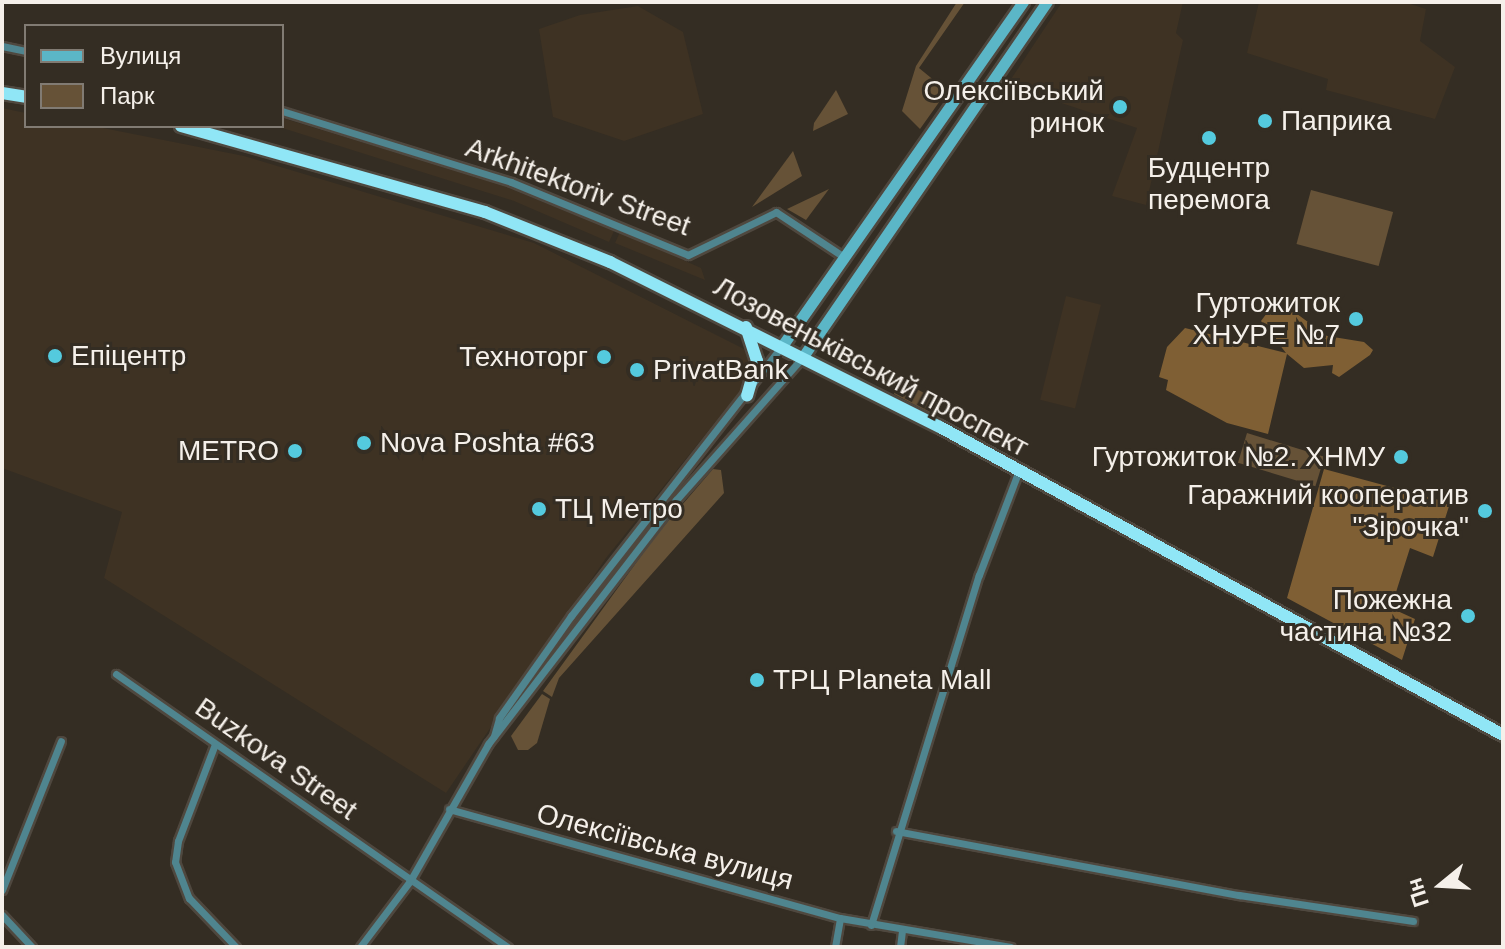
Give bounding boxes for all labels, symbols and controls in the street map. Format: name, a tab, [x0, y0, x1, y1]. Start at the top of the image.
legend	[24, 24, 284, 128]
text: Вулиця	[100, 42, 181, 69]
place label: Олексіївський ринок	[923, 74, 1104, 140]
text: Парк	[100, 82, 154, 109]
marker: Олексіївський ринок	[1111, 98, 1129, 116]
place label: Паприка	[1281, 104, 1392, 138]
marker: Паприка	[1256, 112, 1274, 130]
marker: Будцентр перемога	[1200, 129, 1218, 147]
street label: Arkhitektoriv Street	[461, 131, 695, 243]
place label: Будцентр перемога	[1148, 151, 1270, 217]
street label: Лозовеньківський проспект	[708, 270, 1034, 464]
place label: Гуртожиток ХНУРЕ №7	[1193, 286, 1340, 352]
marker: Гуртожиток ХНУРЕ №7	[1347, 310, 1365, 328]
place label: Епіцентр	[71, 339, 186, 373]
place label: Техноторг	[459, 340, 588, 374]
marker: Епіцентр	[46, 347, 64, 365]
marker: Техноторг	[595, 348, 613, 366]
place label: PrivatBank	[653, 353, 788, 387]
marker: PrivatBank	[628, 361, 646, 379]
place label: Nova Poshta #63	[380, 426, 595, 460]
place label: METRO	[178, 434, 279, 468]
marker: Nova Poshta #63	[355, 434, 373, 452]
place label: Гуртожиток №2. ХНМУ	[1092, 440, 1385, 474]
marker: METRO	[286, 442, 304, 460]
marker: Гуртожиток №2. ХНМУ	[1392, 448, 1410, 466]
place label: Гаражний кооператив "Зірочка"	[1187, 478, 1469, 544]
place label: ТЦ Метро	[555, 492, 683, 526]
marker: ТЦ Метро	[530, 500, 548, 518]
marker: Гаражний кооператив "Зірочка"	[1476, 502, 1494, 520]
place label: Пожежна частина №32	[1279, 583, 1452, 649]
marker: Пожежна частина №32	[1459, 607, 1477, 625]
place label: ТРЦ Planeta Mall	[773, 663, 991, 697]
marker: ТРЦ Planeta Mall	[748, 671, 766, 689]
street label: Buzkova Street	[189, 691, 363, 827]
street label: Олексіївська вулиця	[533, 797, 797, 897]
north arrow	[1401, 845, 1481, 925]
text: Пн	[1401, 875, 1434, 910]

